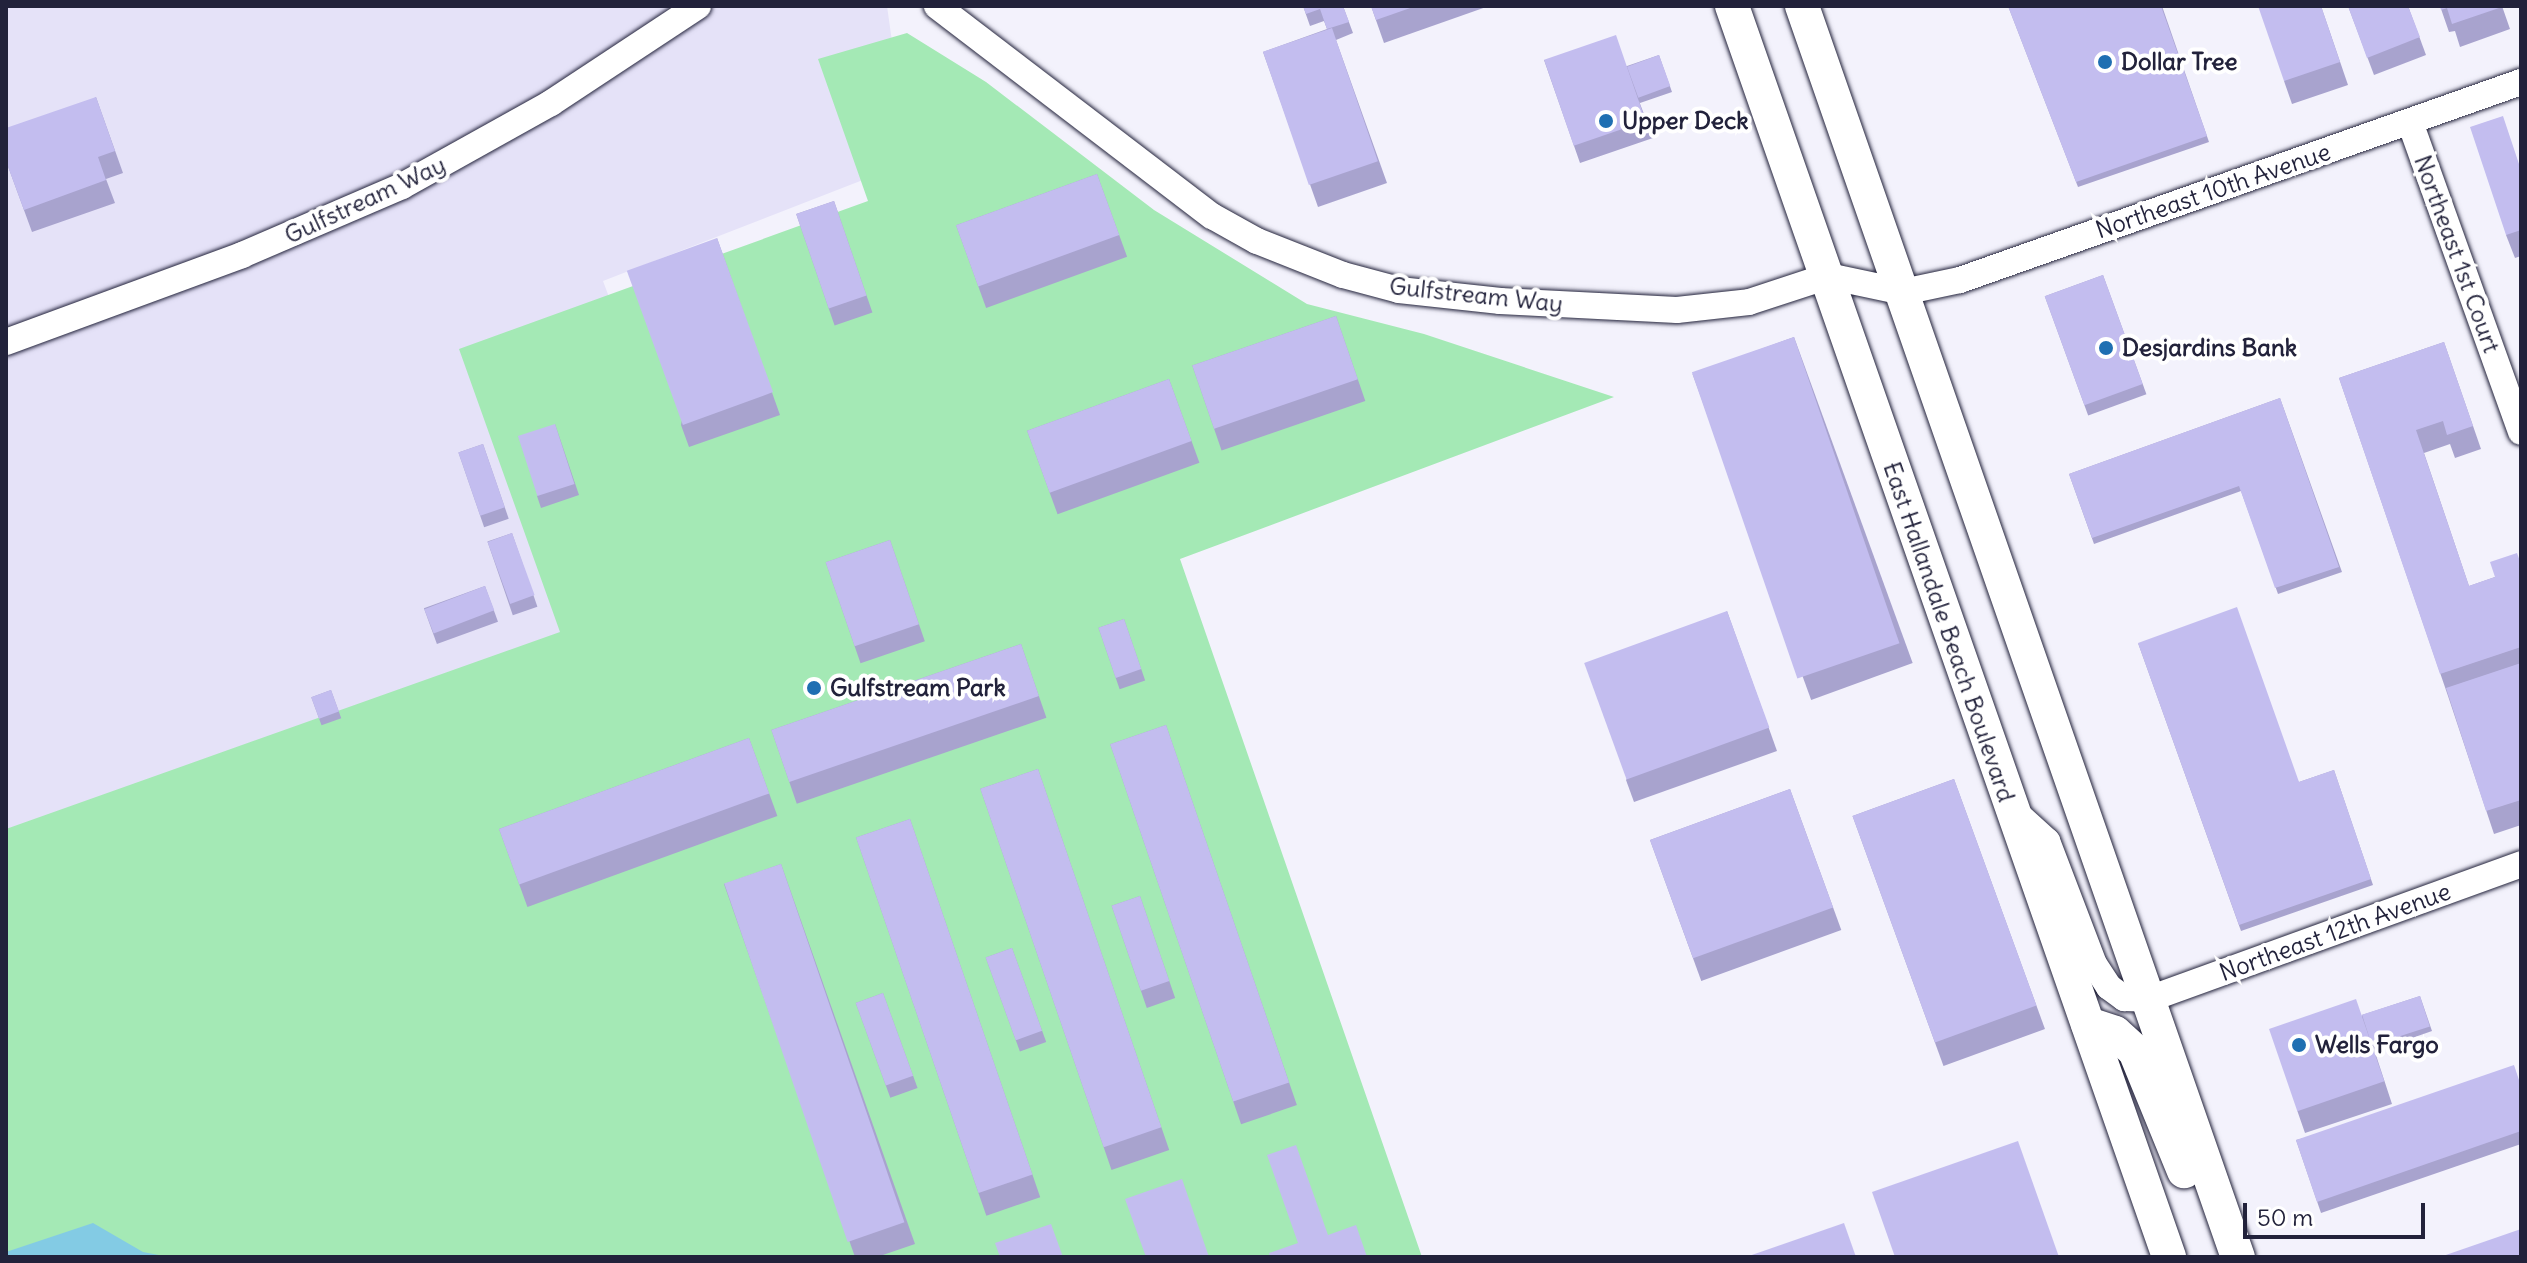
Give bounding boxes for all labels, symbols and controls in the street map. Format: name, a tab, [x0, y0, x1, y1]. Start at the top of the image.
place label: Dollar Tree	[2121, 48, 2237, 76]
marker: Dollar Tree	[2096, 53, 2114, 71]
place label: Upper Deck	[1622, 107, 1748, 135]
marker: Upper Deck	[1597, 112, 1615, 130]
street label: Northeast 10th Avenue	[2092, 137, 2334, 245]
street label: Gulfstream Way	[280, 150, 450, 250]
street label: Northeast 1st Court	[2408, 151, 2506, 357]
street label: Gulfstream Way	[1388, 272, 1564, 318]
place label: Desjardins Bank	[2122, 334, 2297, 362]
marker: Desjardins Bank	[2097, 339, 2115, 357]
street label: East Hallandale Beach Boulevard	[1877, 458, 2021, 806]
place label: Gulfstream Park	[830, 674, 1006, 702]
marker: Gulfstream Park	[805, 679, 823, 697]
street label: Northeast 12th Avenue	[2216, 877, 2454, 987]
place label: Wells Fargo	[2315, 1031, 2439, 1059]
marker: Wells Fargo	[2290, 1036, 2308, 1054]
scale bar	[2247, 1187, 2429, 1237]
text: 50 m	[2257, 1202, 2313, 1232]

